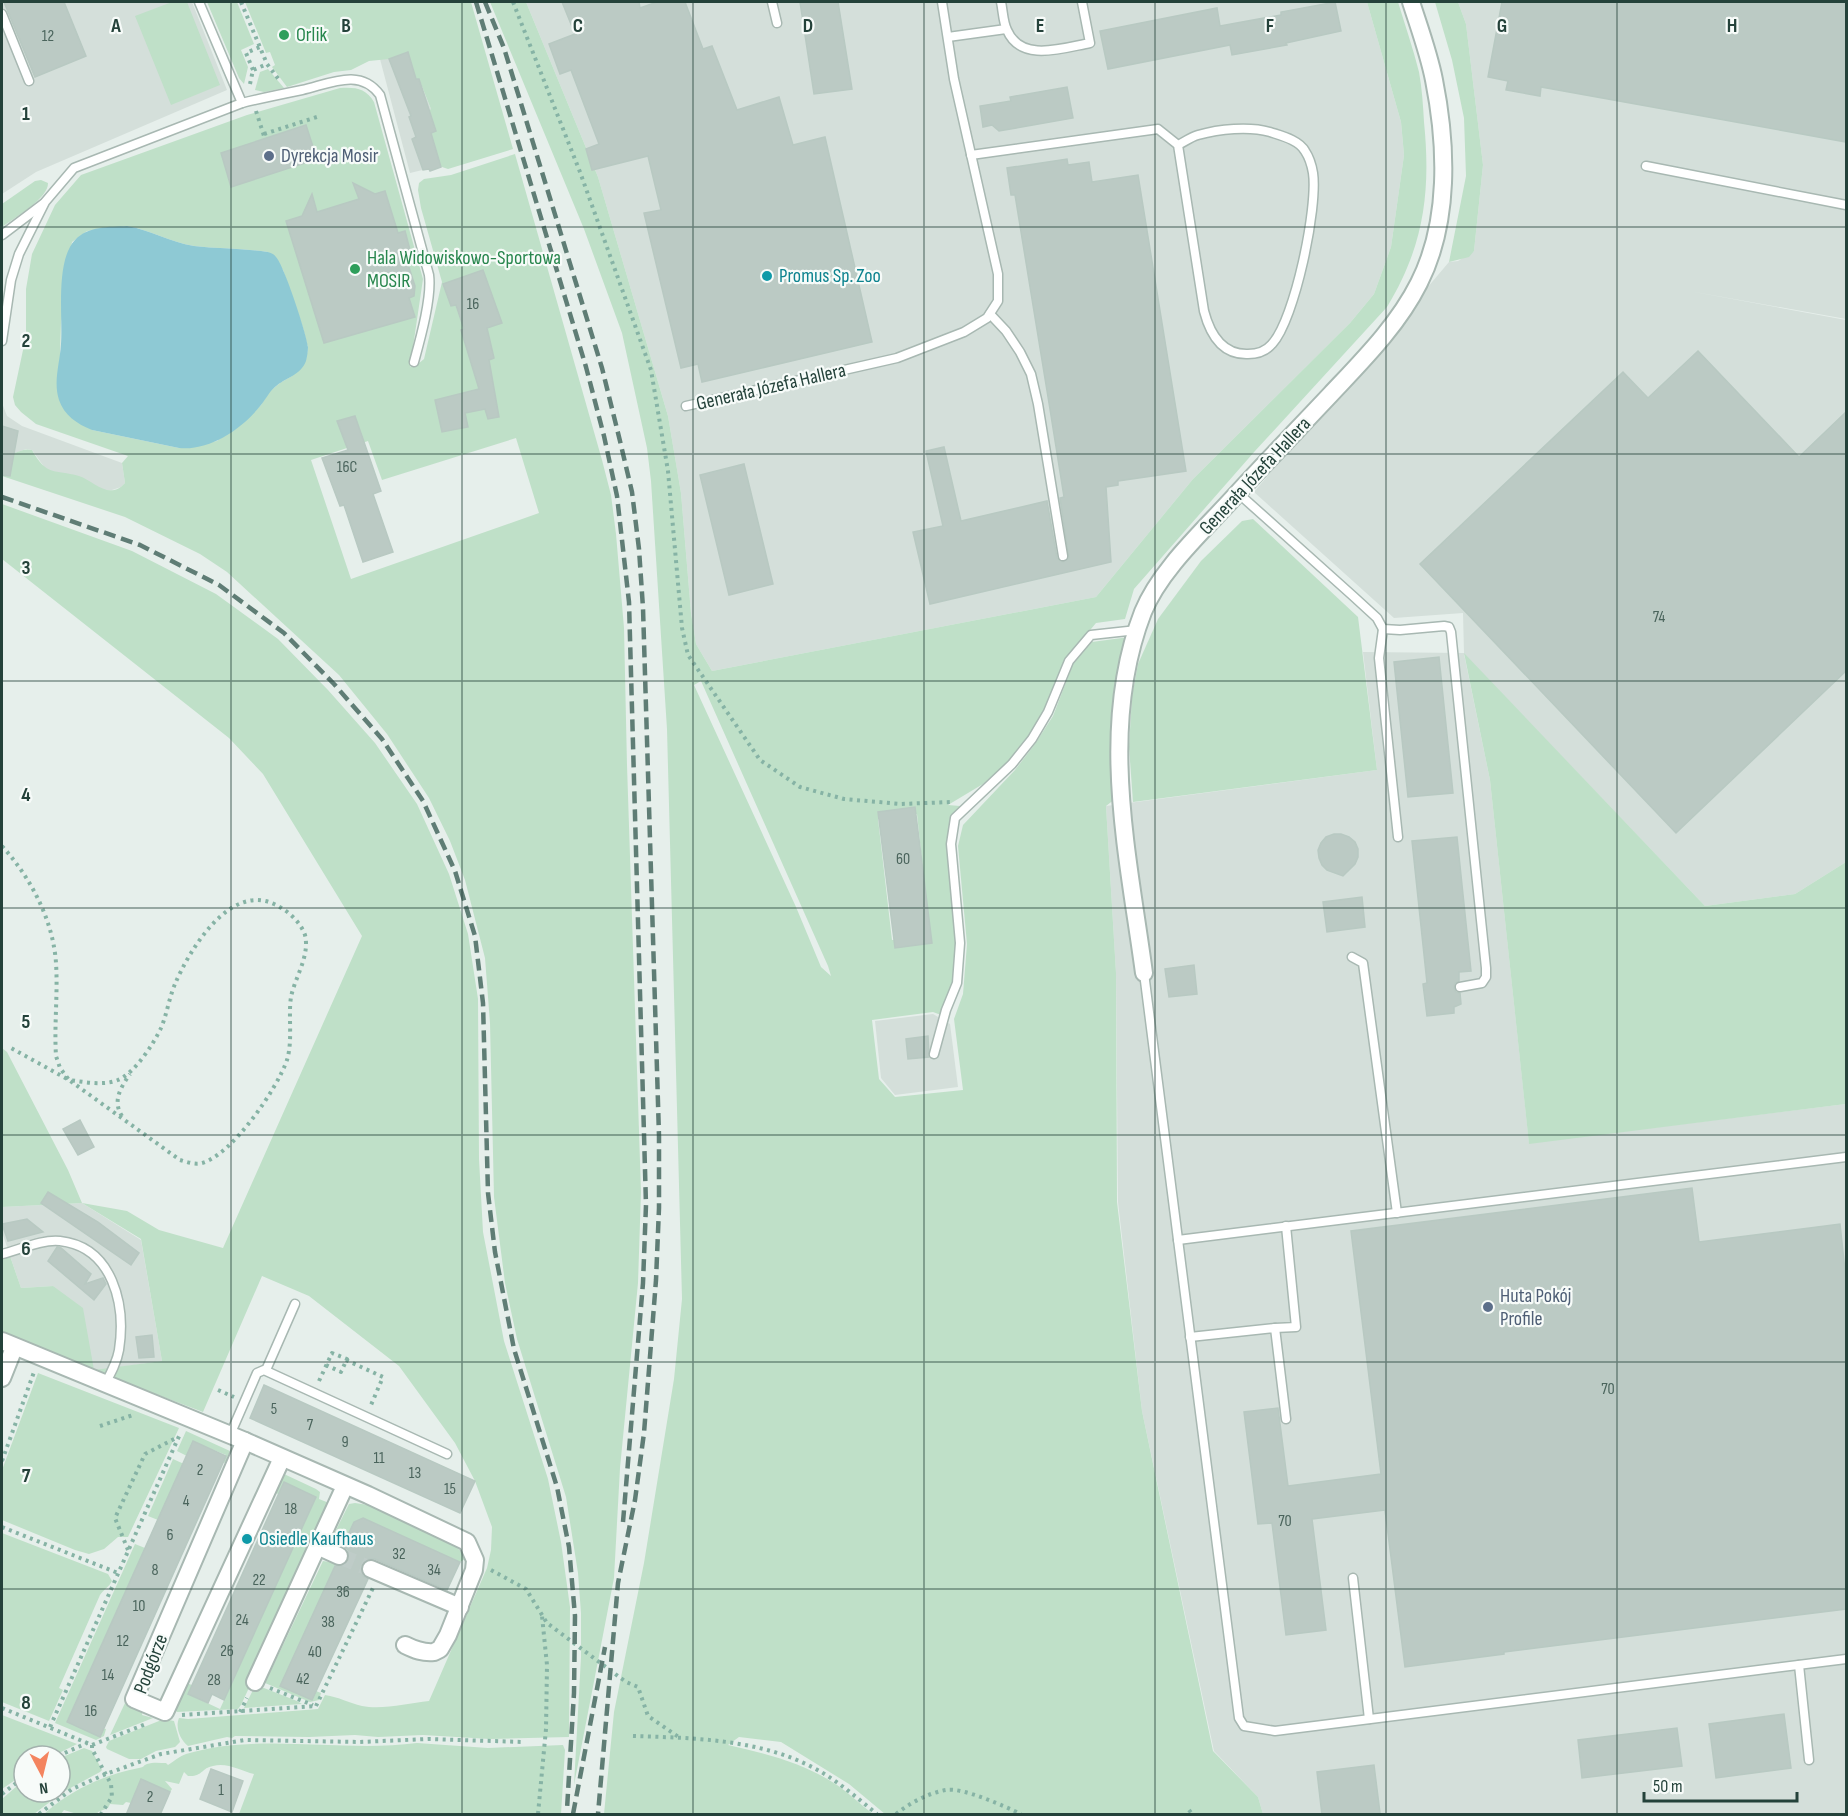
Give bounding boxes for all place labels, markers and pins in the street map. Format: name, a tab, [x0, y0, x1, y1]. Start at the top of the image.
place label: Orlik	[296, 23, 327, 47]
marker: Orlik	[277, 28, 291, 42]
place label: Dyrekcja Mosir	[281, 144, 379, 168]
marker: Dyrekcja Mosir	[262, 149, 276, 163]
place label: Hala Widowiskowo-Sportowa MOSIR	[367, 246, 561, 293]
marker: Hala Widowiskowo-Sportowa MOSIR	[348, 262, 362, 276]
place label: Promus Sp. Zoo	[779, 264, 881, 288]
marker: Promus Sp. Zoo	[760, 269, 774, 283]
place label: Huta Pokój Profile	[1500, 1284, 1571, 1331]
marker: Huta Pokój Profile	[1481, 1300, 1495, 1314]
place label: Osiedle Kaufhaus	[259, 1527, 374, 1551]
marker: Osiedle Kaufhaus	[240, 1532, 254, 1546]

